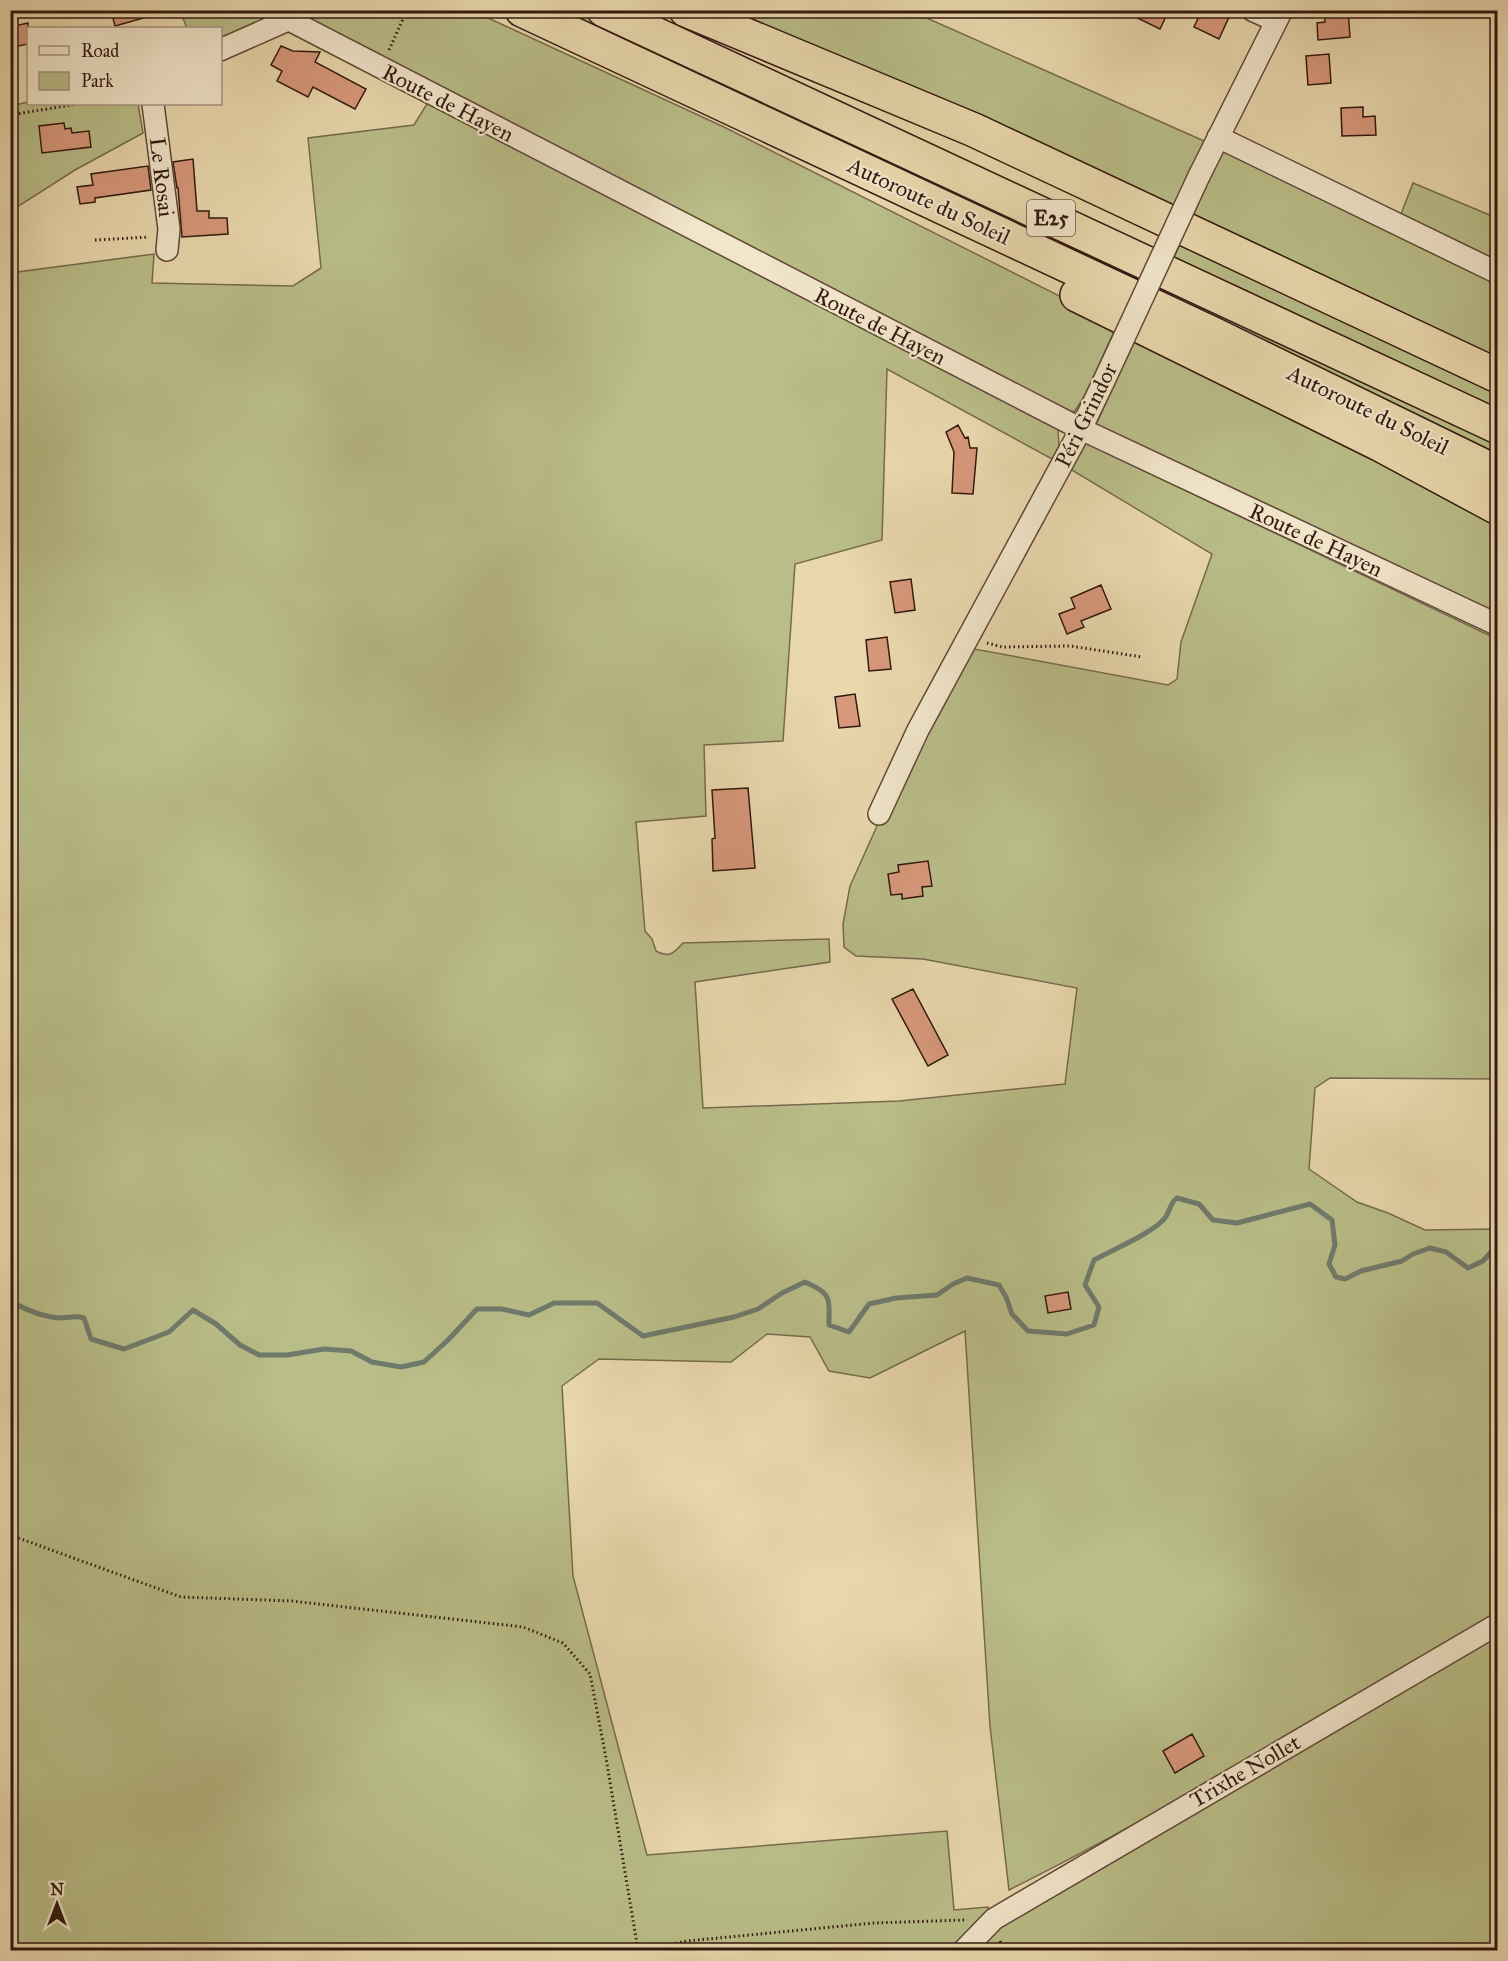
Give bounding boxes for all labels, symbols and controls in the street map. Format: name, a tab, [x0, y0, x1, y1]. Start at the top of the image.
legend	[27, 27, 222, 105]
text: Road	[81, 40, 119, 62]
street label: Route de Hayen	[378, 58, 518, 148]
text: Park	[81, 70, 114, 92]
street label: Le Rosai	[144, 136, 180, 218]
street label: Autoroute du Soleil	[842, 151, 1015, 251]
road number: E25	[1027, 200, 1075, 236]
street label: Route de Hayen	[810, 281, 950, 371]
street label: Péri Grindor	[1049, 358, 1123, 472]
street label: Autoroute du Soleil	[1282, 359, 1453, 461]
street label: Route de Hayen	[1245, 497, 1387, 583]
street label: Trixhe Nollet	[1185, 1728, 1305, 1813]
north arrow	[27, 1874, 87, 1934]
text: N	[50, 1880, 64, 1899]

